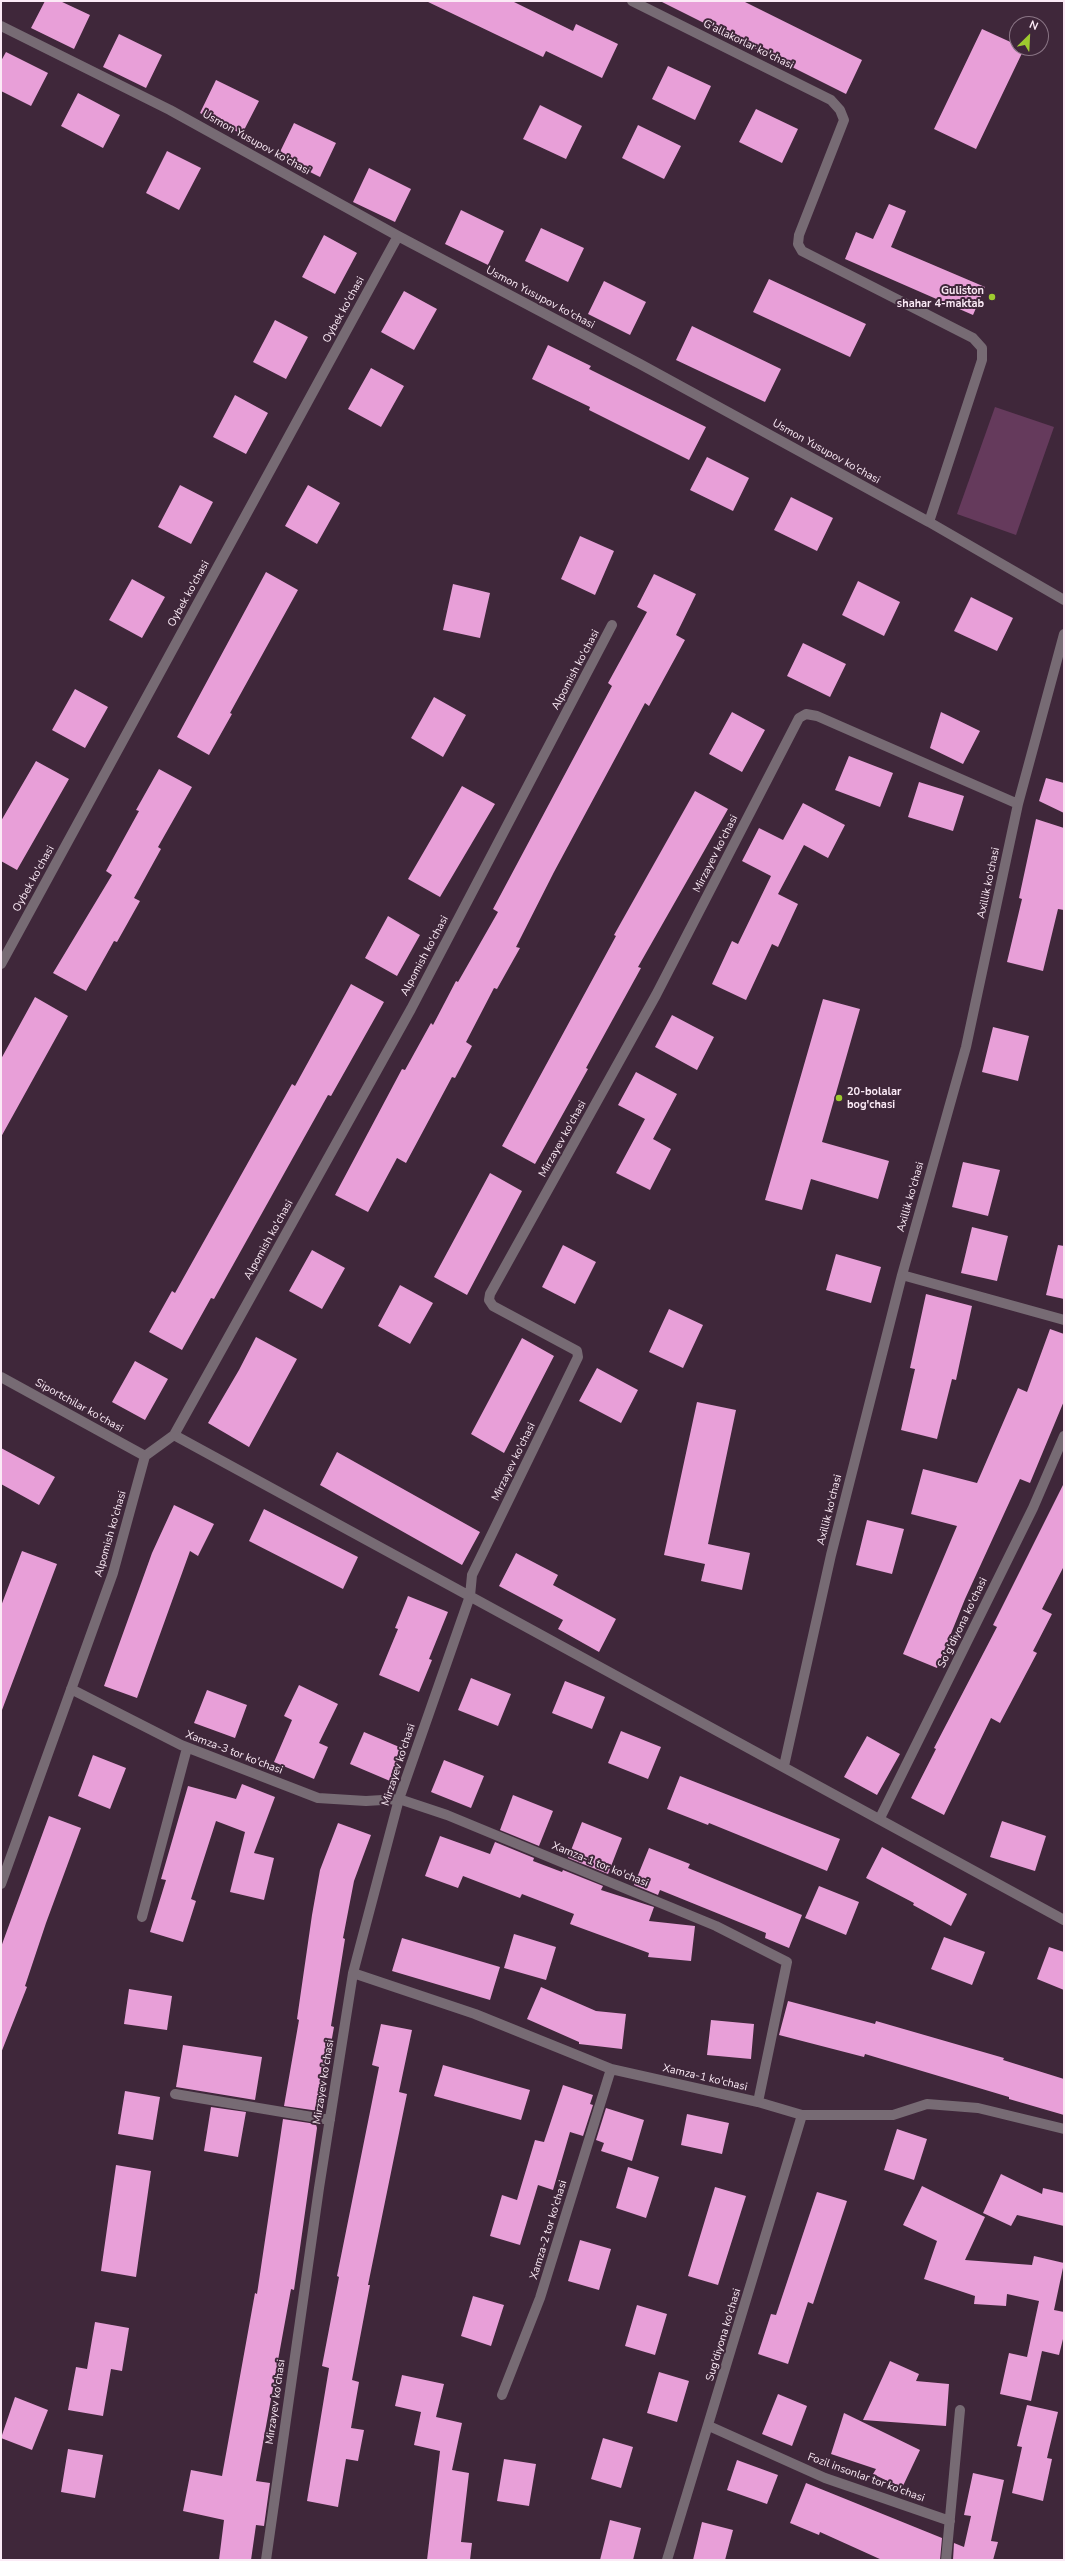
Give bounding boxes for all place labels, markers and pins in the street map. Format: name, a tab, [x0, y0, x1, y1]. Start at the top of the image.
place label: Guliston shahar 4-maktab	[897, 284, 984, 310]
marker: Guliston shahar 4-maktab	[987, 292, 997, 302]
place label: 20-bolalar bog'chasi	[847, 1085, 901, 1111]
marker: 20-bolalar bog'chasi	[834, 1093, 844, 1103]

